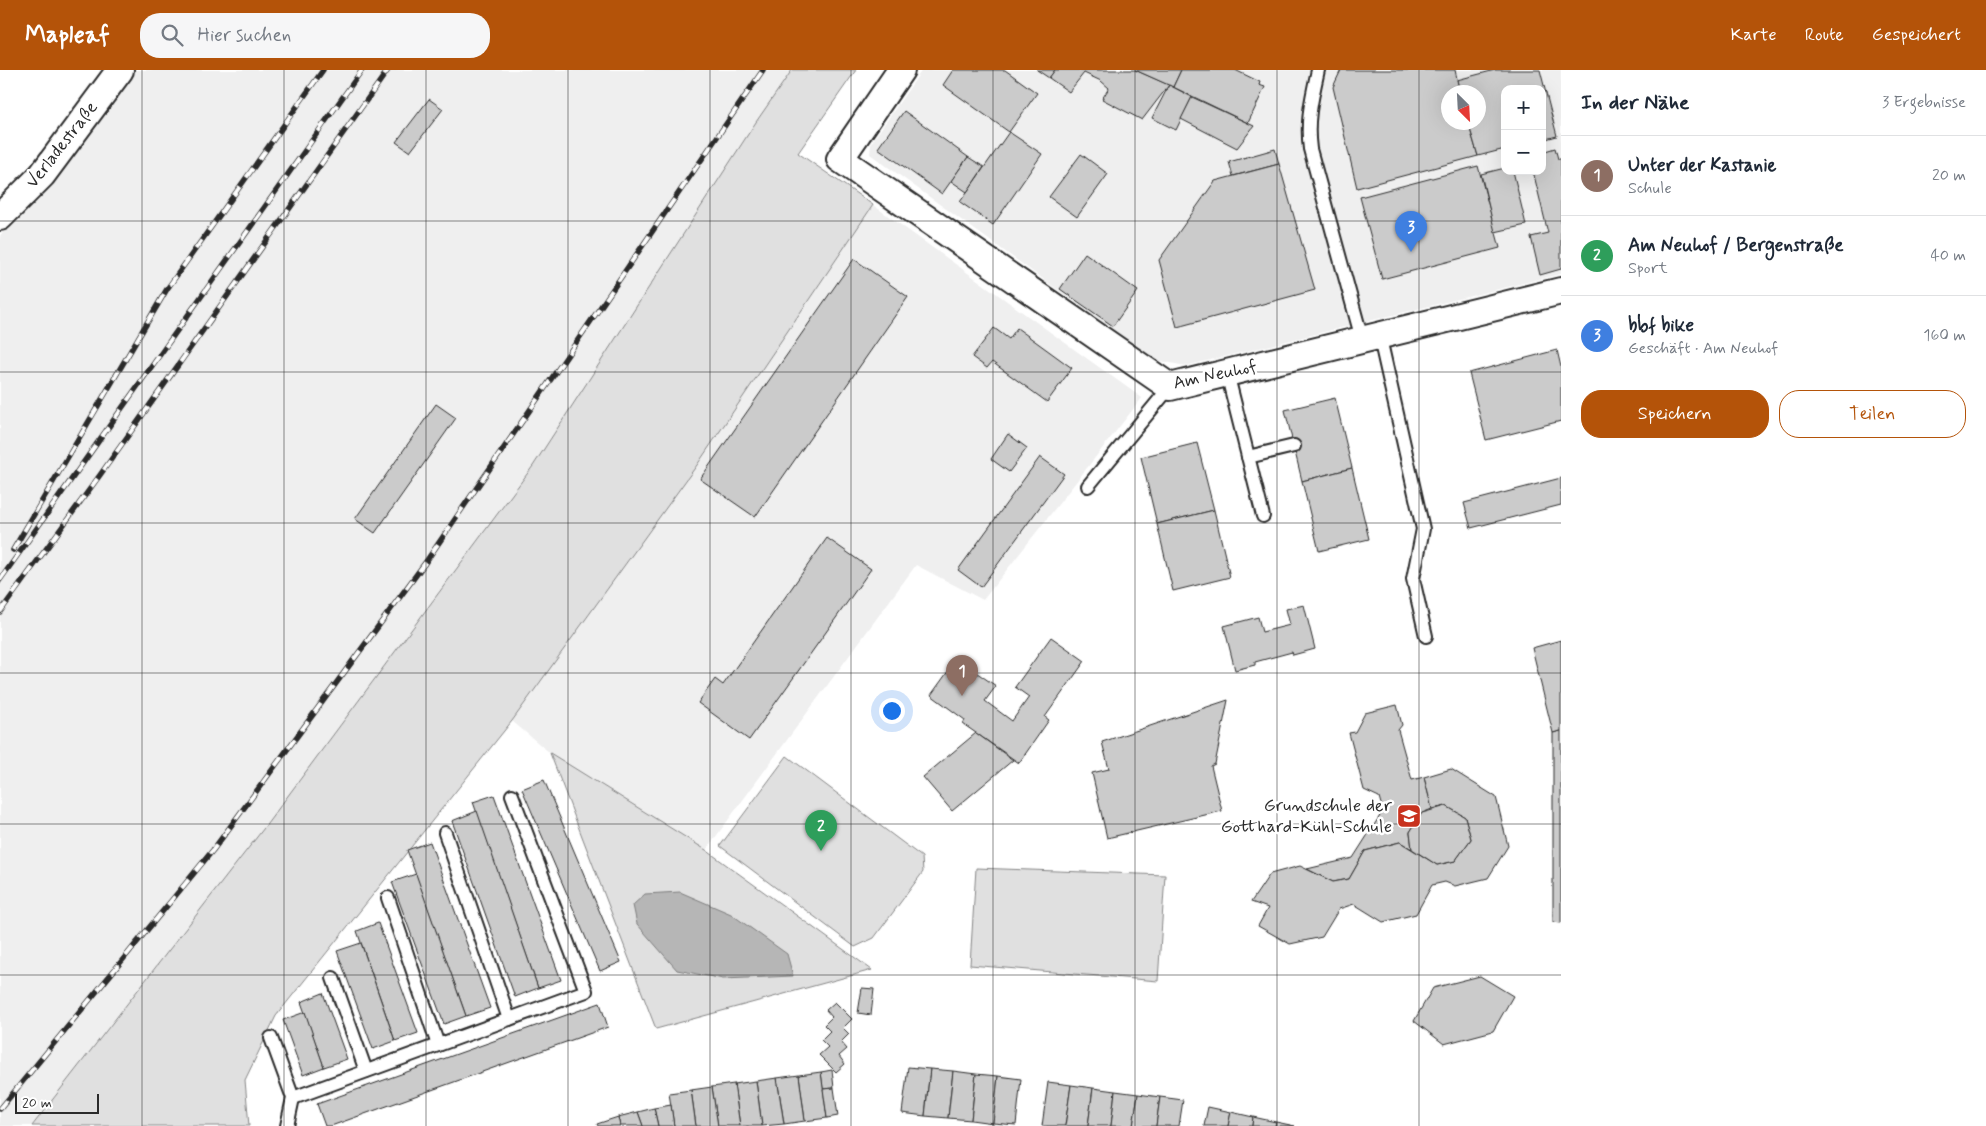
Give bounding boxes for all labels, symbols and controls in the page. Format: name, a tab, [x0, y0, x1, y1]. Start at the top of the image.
search box	[140, 13, 490, 58]
text: Mapleaf	[25, 20, 110, 51]
icon: search	[158, 21, 186, 49]
text: Hier suchen	[198, 23, 291, 48]
text: Karte	[1731, 23, 1777, 47]
text: Route	[1805, 23, 1844, 47]
text: Gespeichert	[1872, 23, 1961, 47]
north arrow	[1441, 85, 1486, 130]
map controls	[1501, 85, 1546, 175]
button: +	[1501, 85, 1546, 130]
text: In der Nähe	[1581, 89, 1689, 117]
text: 3 Ergebnisse	[1882, 92, 1966, 113]
street label: Verladestraße	[21, 97, 104, 193]
button: −	[1501, 130, 1546, 175]
text: Unter der Kastanie	[1628, 153, 1777, 178]
text: 1	[1593, 165, 1601, 186]
text: 20 m	[1932, 165, 1966, 186]
text: Schule	[1628, 178, 1672, 199]
pin: 3	[1395, 211, 1427, 252]
text: Am Neuhof / Bergenstraße	[1628, 233, 1844, 258]
text: 2	[1593, 245, 1601, 266]
text: 40 m	[1930, 245, 1966, 266]
text: Sport	[1628, 258, 1668, 279]
text: bbf bike	[1628, 313, 1694, 338]
text: 3	[1593, 325, 1601, 346]
text: 160 m	[1923, 325, 1966, 346]
text: Geschäft · Am Neuhof	[1628, 338, 1778, 359]
street label: Am Neuhof	[1171, 354, 1259, 396]
button: Speichern	[1581, 390, 1769, 438]
button: Teilen	[1779, 390, 1966, 438]
pin: 1	[946, 655, 978, 696]
your location	[879, 698, 905, 724]
place label: Grundschule der Gotthard-Kühl-Schule	[1221, 794, 1393, 839]
school or university icon: Grundschule der Gotthard-Kühl-Schule	[1396, 803, 1422, 829]
pin: 2	[805, 810, 837, 851]
scale bar	[15, 1091, 99, 1114]
text: 20 m	[22, 1094, 52, 1112]

